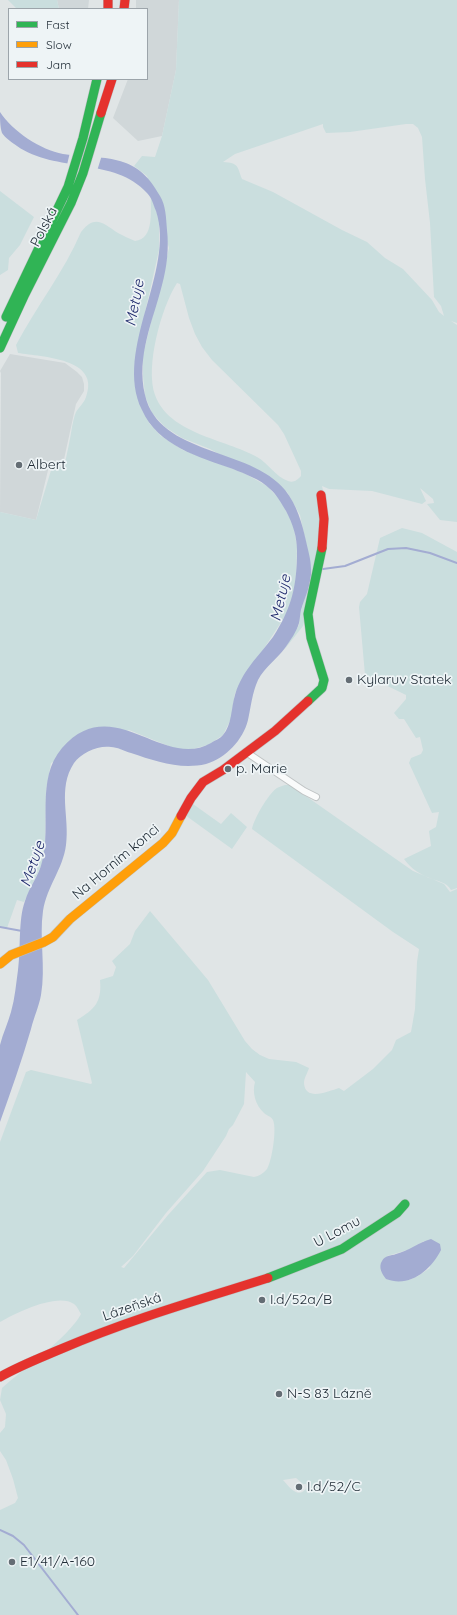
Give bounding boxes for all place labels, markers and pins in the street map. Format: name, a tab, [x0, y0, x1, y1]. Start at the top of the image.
place label: Albert	[27, 457, 66, 473]
marker: Albert	[14, 460, 24, 470]
place label: Kylaruv Statek	[357, 672, 452, 688]
marker: Kylaruv Statek	[344, 675, 354, 685]
place label: p. Marie	[236, 761, 287, 777]
marker: p. Marie	[223, 764, 233, 774]
place label: I.d/52a/B	[270, 1292, 332, 1308]
marker: I.d/52a/B	[257, 1295, 267, 1305]
place label: N-S 83 Lázně	[287, 1386, 372, 1402]
marker: N-S 83 Lázně	[274, 1389, 284, 1399]
place label: I.d/52/C	[307, 1479, 361, 1495]
marker: I.d/52/C	[294, 1482, 304, 1492]
place label: E1/41/A-160	[20, 1554, 95, 1570]
marker: E1/41/A-160	[7, 1557, 17, 1567]

